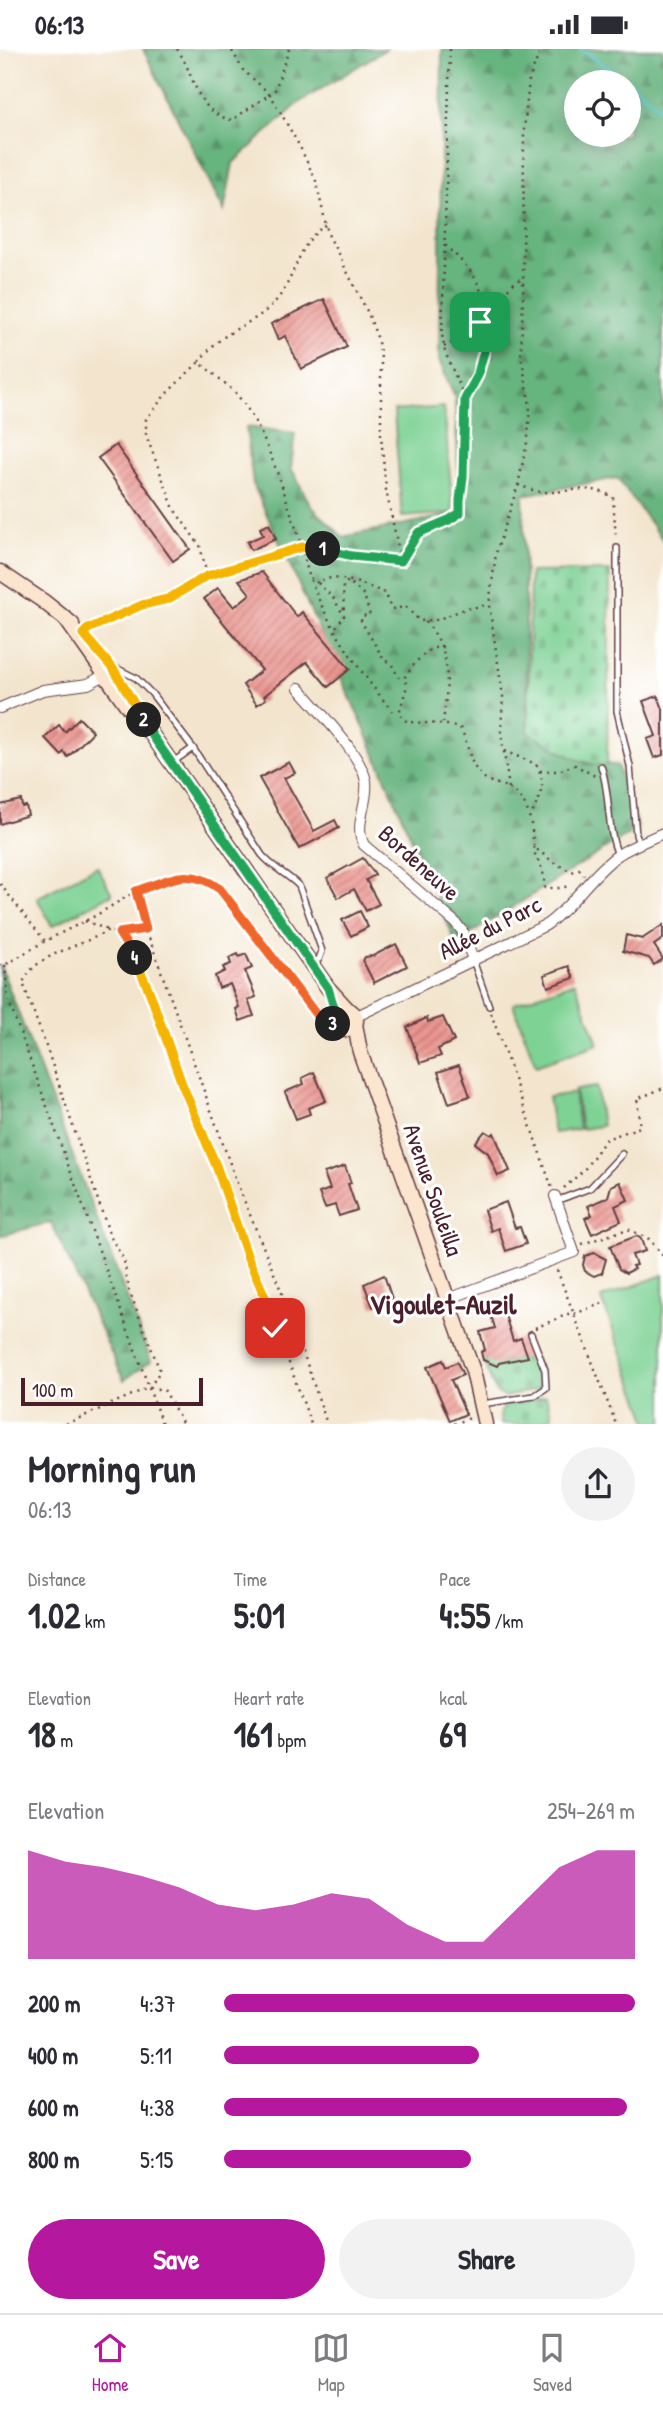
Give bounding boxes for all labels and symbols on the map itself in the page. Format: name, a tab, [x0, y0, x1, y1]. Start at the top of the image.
pin	[450, 292, 510, 352]
pin: 1	[306, 531, 340, 567]
pin: 2	[127, 703, 162, 737]
street label: Bordeneuve	[372, 817, 468, 908]
street label: Allée du Parc	[433, 887, 547, 966]
pin: 4	[118, 941, 152, 975]
pin: 3	[316, 1007, 350, 1041]
street label: Avenue Souleilla	[396, 1119, 471, 1260]
district label: Vigoulet-Auzil	[369, 1285, 517, 1324]
pin	[245, 1298, 305, 1358]
scale bar	[21, 1375, 203, 1407]

